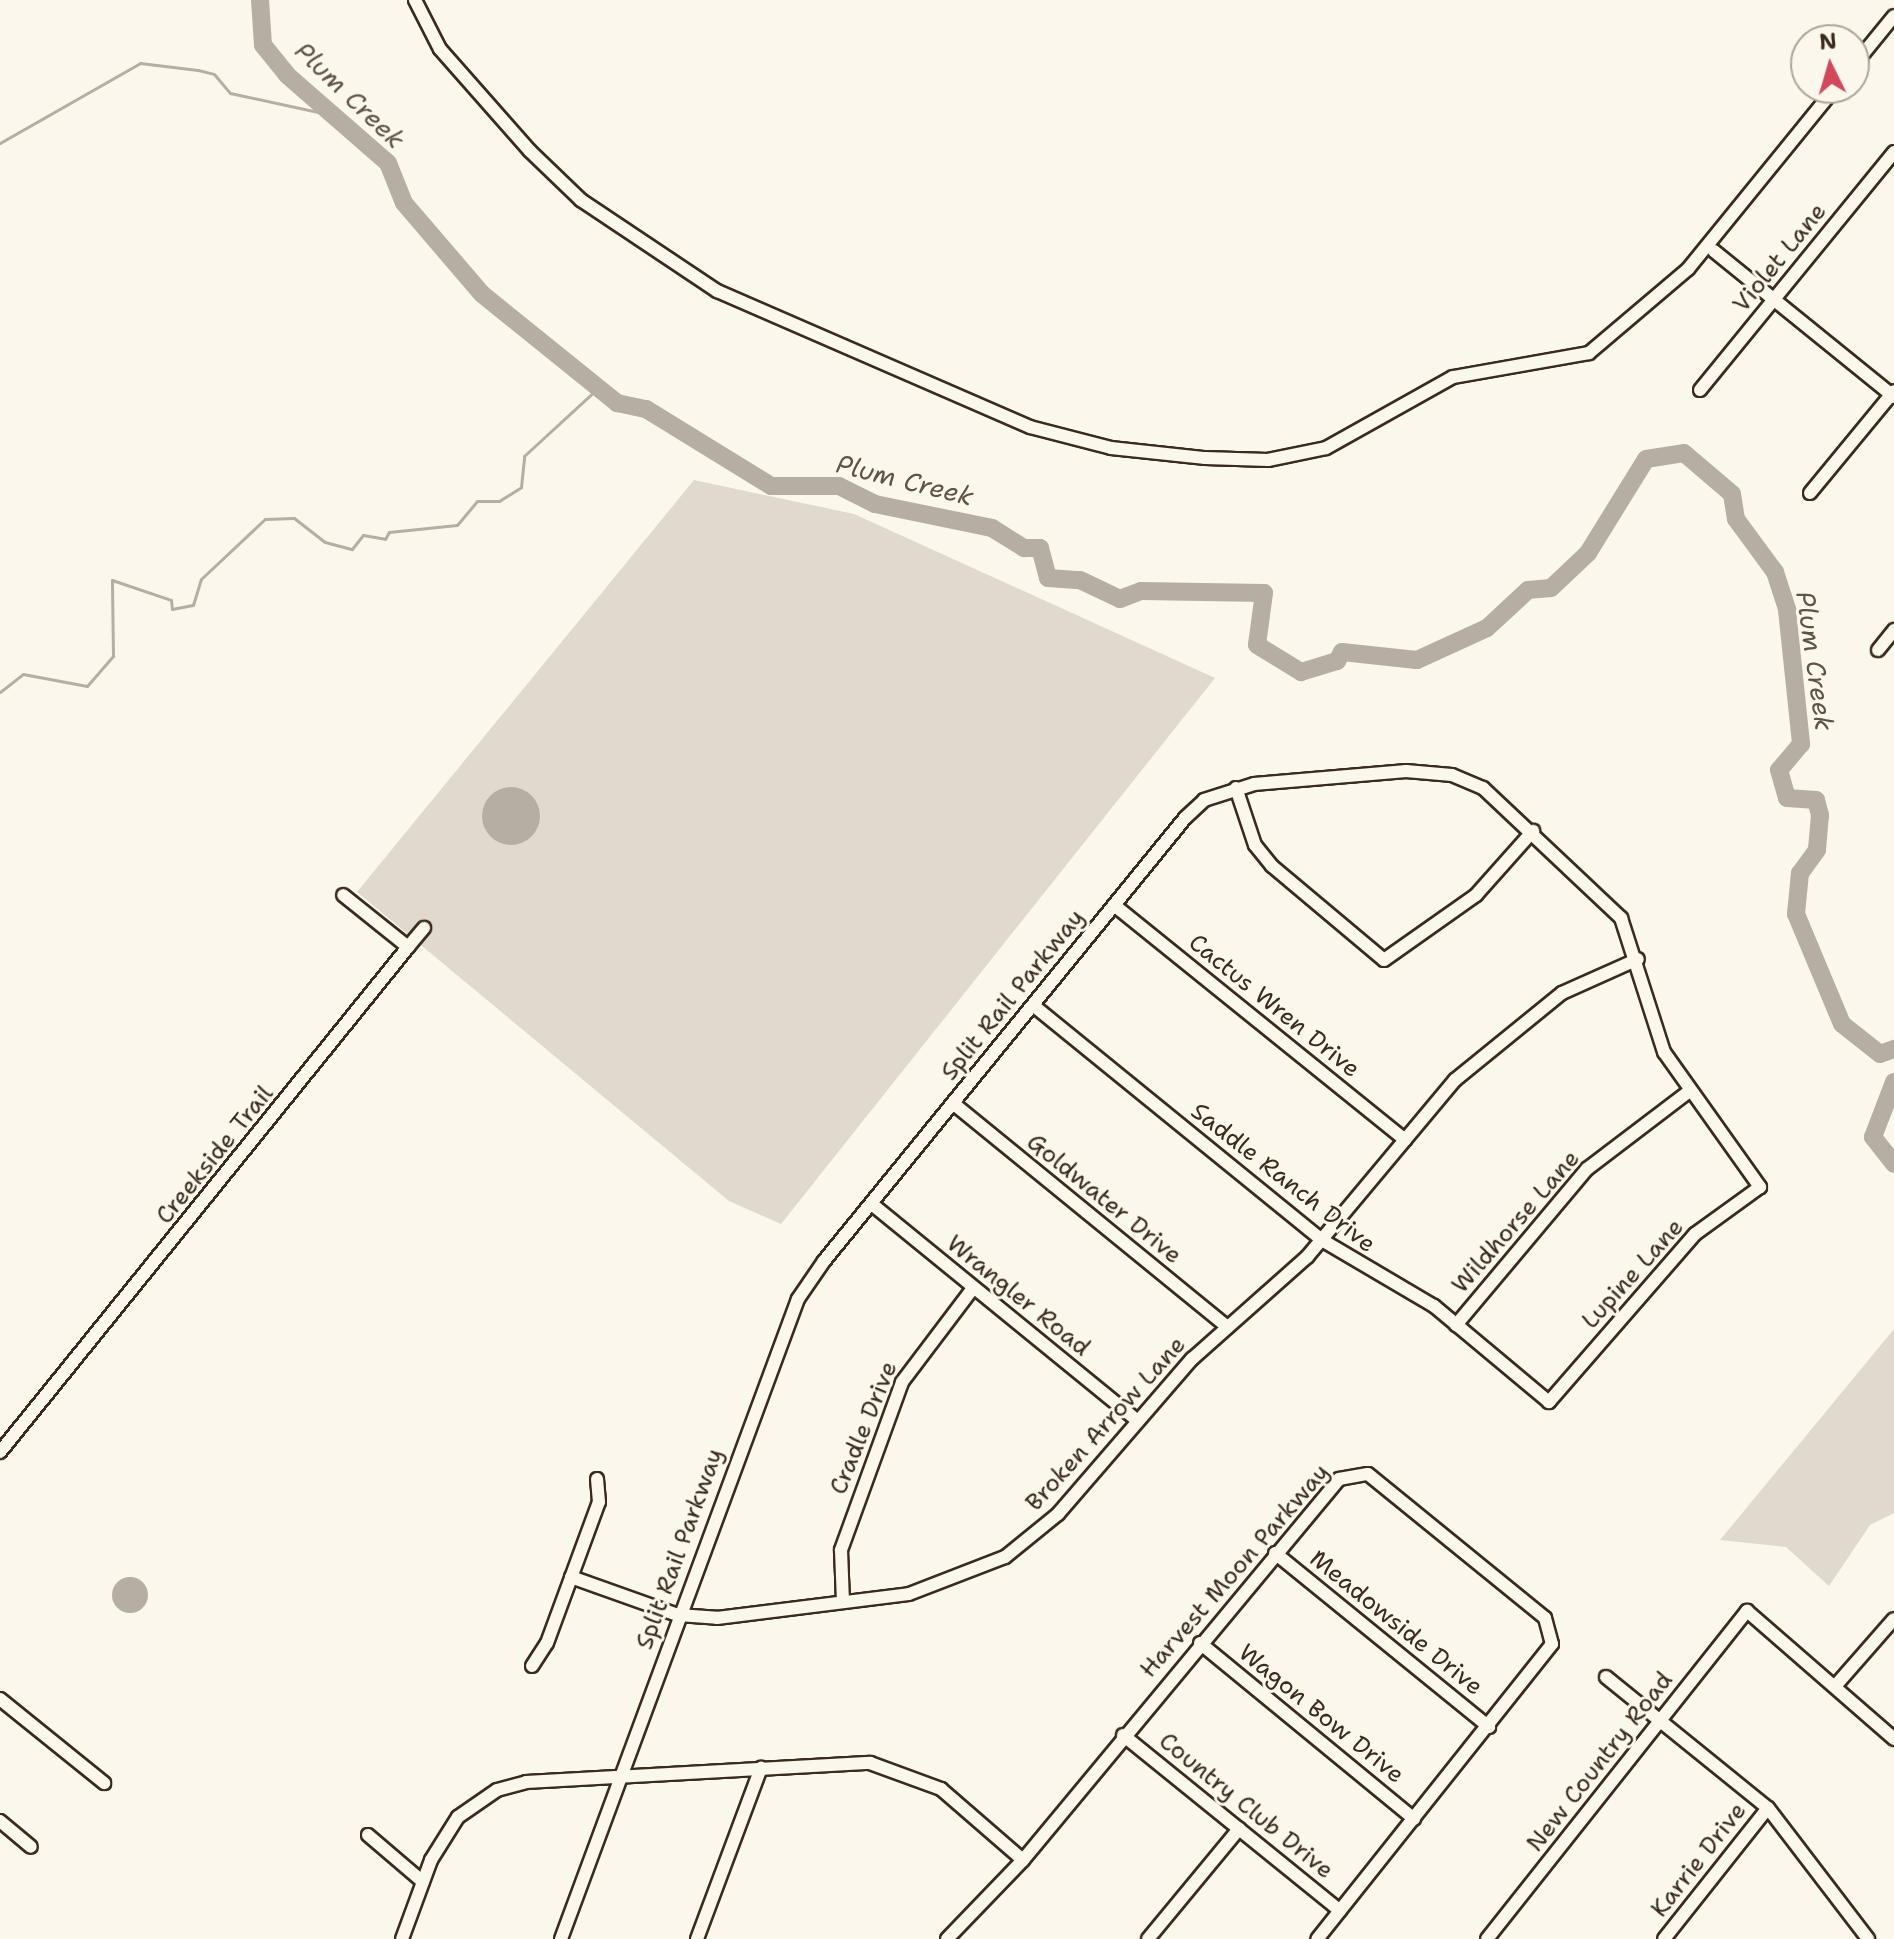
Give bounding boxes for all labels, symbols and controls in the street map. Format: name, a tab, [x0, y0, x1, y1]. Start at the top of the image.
north arrow	[1790, 24, 1870, 104]
text: N	[1818, 26, 1838, 57]
water label: Plum Creek	[289, 35, 411, 155]
street label: Violet Lane	[1727, 198, 1833, 318]
water label: Plum Creek	[833, 448, 977, 512]
water label: Plum Creek	[1790, 589, 1840, 733]
street label: Split Rail Parkway	[935, 904, 1091, 1086]
street label: Cactus Wren Drive	[1183, 928, 1365, 1084]
street label: Creekside Trail	[150, 1080, 280, 1230]
street label: Saddle Ranch Drive	[1185, 1097, 1381, 1259]
street label: Goldwater Drive	[1021, 1128, 1187, 1270]
street label: Wildhorse Lane	[1446, 1145, 1586, 1299]
street label: Lupine Lane	[1576, 1213, 1690, 1335]
street label: Wrangler Road	[940, 1229, 1096, 1363]
street label: Broken Arrow Lane	[1020, 1331, 1192, 1517]
street label: Cradle Drive	[824, 1357, 904, 1499]
street label: Split Rail Parkway	[630, 1445, 730, 1653]
street label: Harvest Moon Parkway	[1134, 1458, 1336, 1684]
street label: Meadowside Drive	[1304, 1544, 1488, 1702]
street label: Wagon Bow Drive	[1232, 1638, 1410, 1790]
street label: New Country Road	[1521, 1666, 1679, 1858]
street label: Country Club Drive	[1153, 1727, 1339, 1885]
street label: Karrie Drive	[1645, 1797, 1753, 1923]

